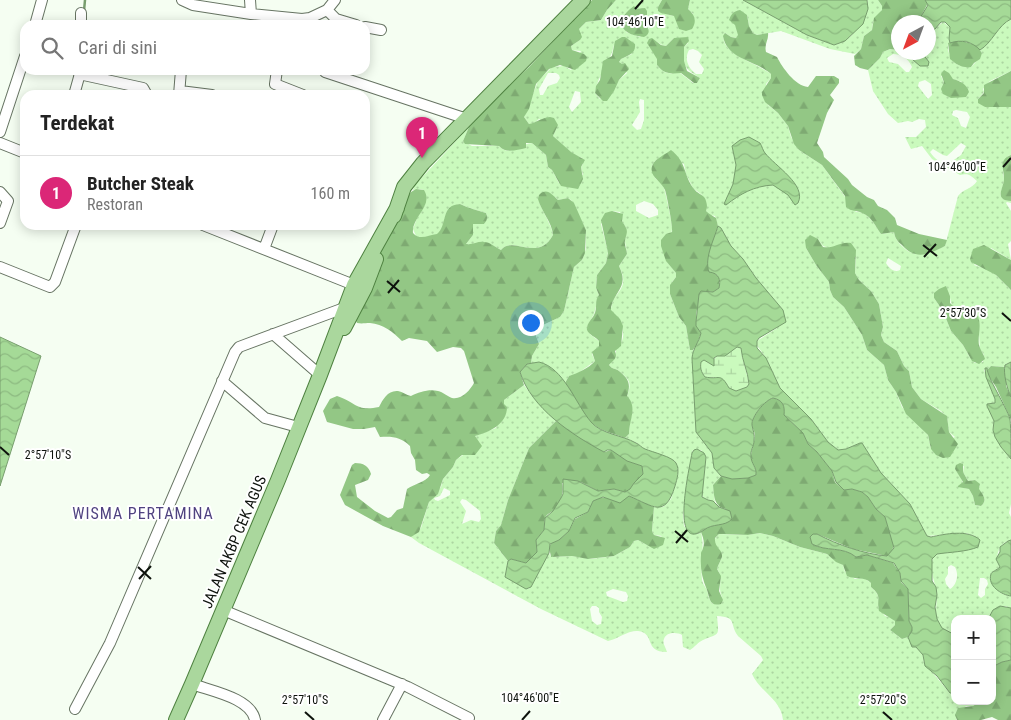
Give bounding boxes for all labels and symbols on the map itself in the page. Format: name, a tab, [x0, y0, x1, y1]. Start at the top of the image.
text: 104°46'10"E	[606, 15, 664, 29]
north arrow	[891, 15, 936, 60]
pin: 1	[406, 117, 438, 158]
text: 104°46'00"E	[928, 160, 986, 174]
text: 2°57'30"S	[940, 306, 986, 320]
your location	[518, 310, 544, 336]
text: 2°57'10"S	[25, 448, 71, 462]
street label: JALAN AKBP CEK AGUS	[198, 473, 270, 611]
district label: WISMA PERTAMINA	[72, 504, 214, 523]
text: 104°46'00"E	[501, 691, 559, 705]
text: 2°57'10"S	[282, 693, 328, 707]
text: 2°57'20"S	[860, 693, 906, 707]

